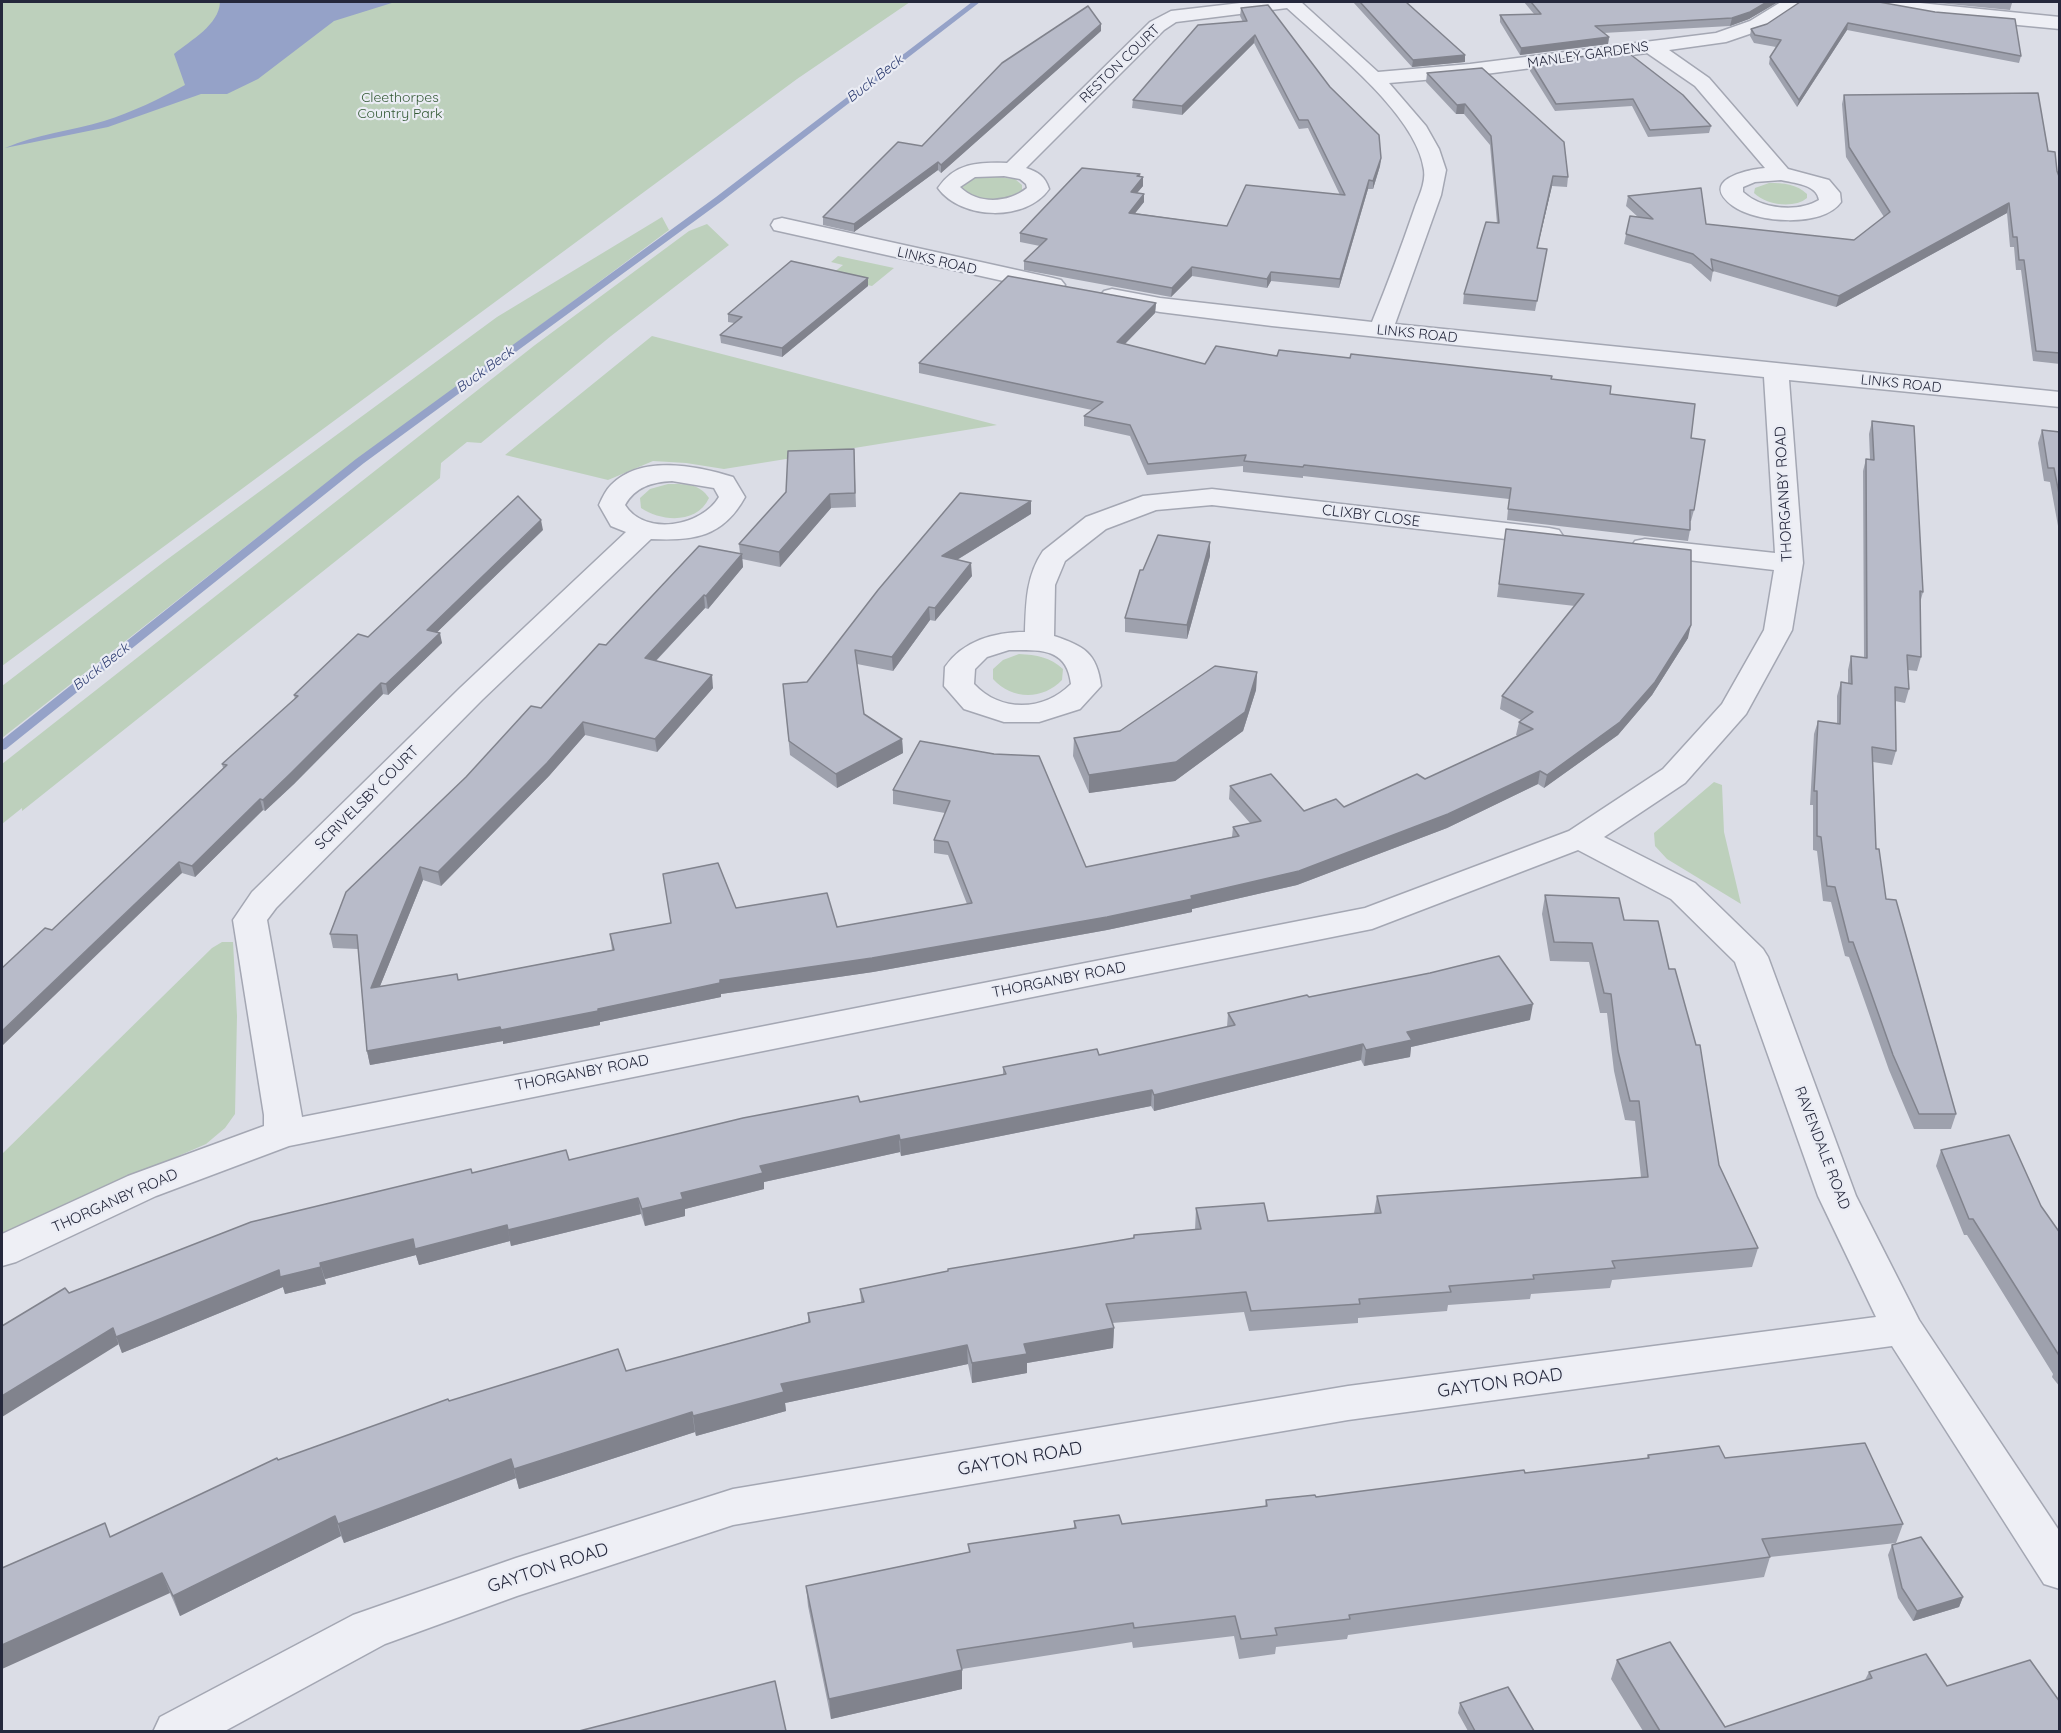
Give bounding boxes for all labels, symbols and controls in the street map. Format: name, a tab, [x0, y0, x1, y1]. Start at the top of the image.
street label: RESTON COURT	[1076, 21, 1164, 107]
street label: MANLEY GARDENS	[1526, 38, 1650, 72]
water label: Buck Beck	[843, 52, 907, 106]
park label: Cleethorpes Country Park	[357, 90, 443, 122]
street label: LINKS ROAD	[896, 244, 978, 278]
street label: LINKS ROAD	[1376, 321, 1458, 347]
water label: Buck Beck	[453, 343, 517, 397]
street label: LINKS ROAD	[1860, 371, 1942, 397]
street label: THORGANBY ROAD	[1771, 426, 1797, 562]
street label: CLIXBY CLOSE	[1321, 501, 1421, 531]
water label: Buck Beck	[69, 640, 133, 694]
street label: SCRIVELSBY COURT	[311, 742, 423, 854]
street label: THORGANBY ROAD	[991, 958, 1127, 1002]
street label: THORGANBY ROAD	[514, 1051, 650, 1095]
street label: RAVENDALE ROAD	[1790, 1084, 1854, 1212]
street label: THORGANBY ROAD	[49, 1165, 181, 1237]
street label: GAYTON ROAD	[1436, 1364, 1564, 1402]
street label: GAYTON ROAD	[956, 1437, 1084, 1481]
street label: GAYTON ROAD	[485, 1538, 611, 1598]

